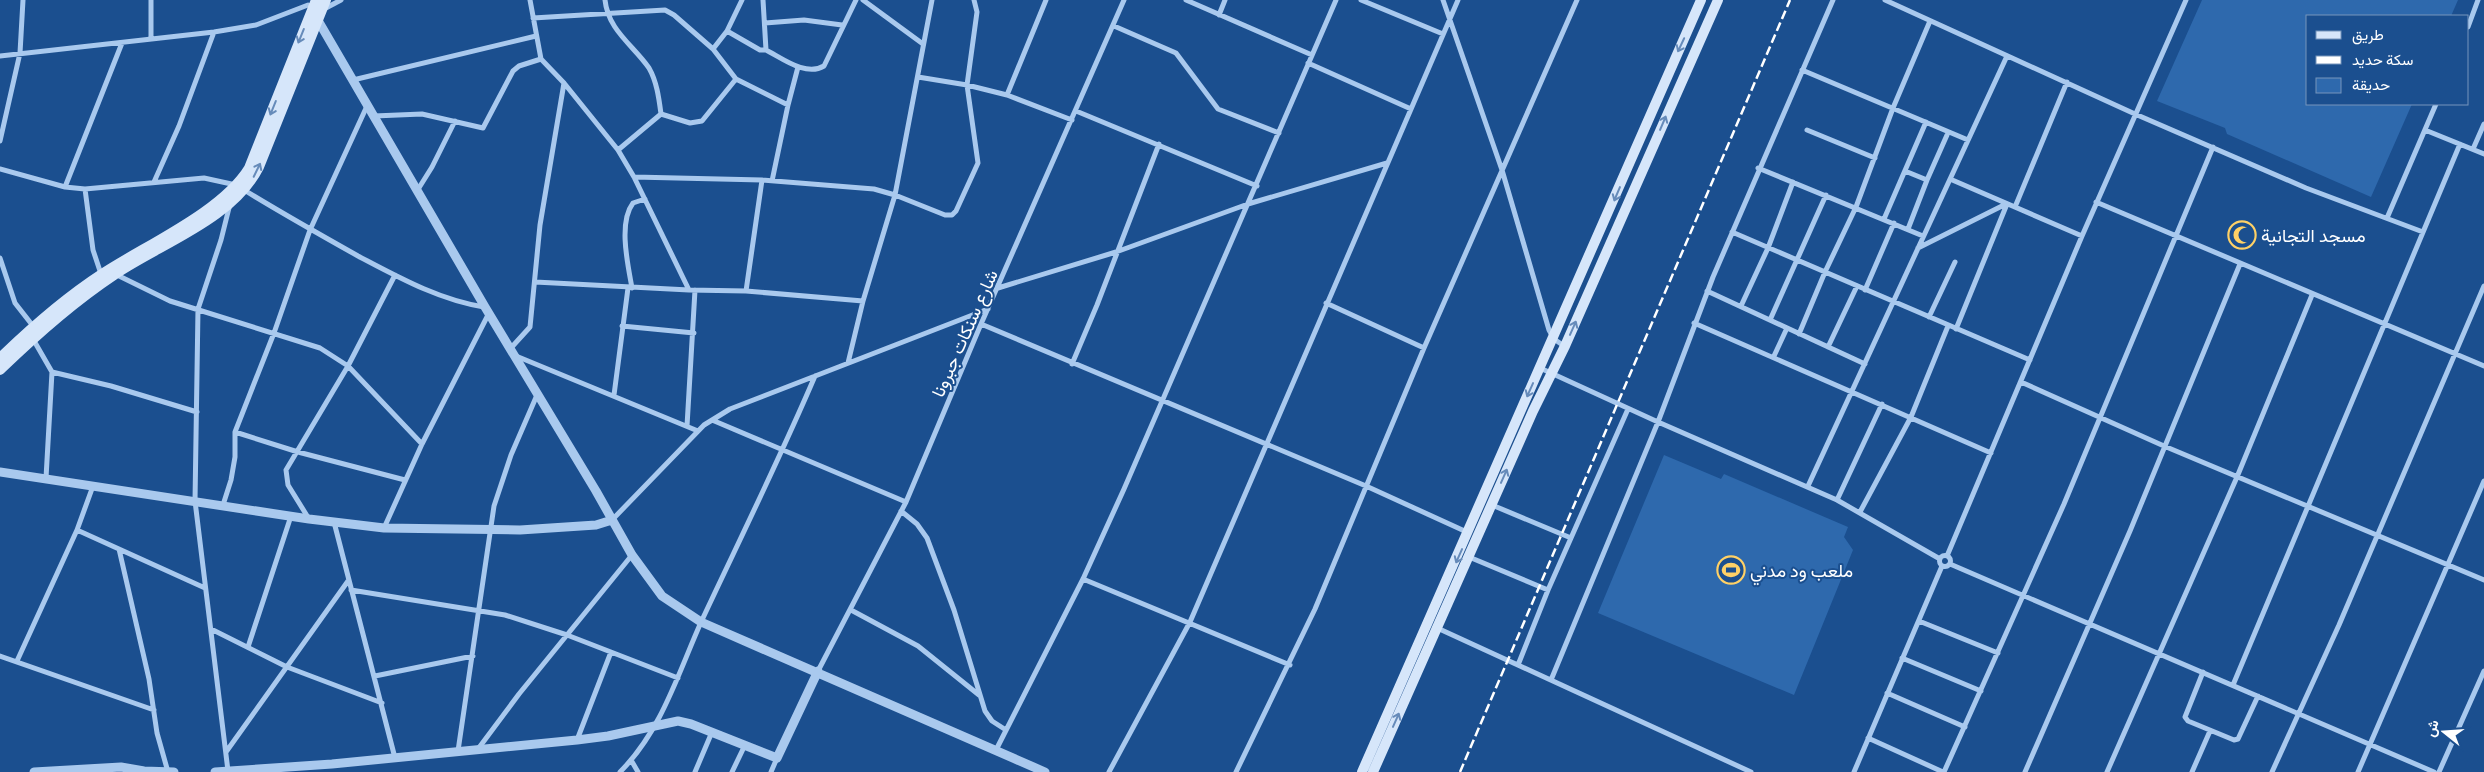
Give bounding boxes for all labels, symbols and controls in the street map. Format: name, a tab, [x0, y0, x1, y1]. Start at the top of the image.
legend	[2306, 15, 2469, 105]
text: طريق	[2352, 26, 2384, 45]
one-way arrow	[296, 28, 306, 43]
one-way arrow	[1676, 37, 1685, 52]
text: سكة حديد	[2352, 51, 2414, 69]
text: حديقة	[2352, 76, 2390, 94]
one-way arrow	[268, 99, 277, 115]
one-way arrow	[1659, 116, 1669, 131]
one-way arrow	[253, 163, 262, 178]
one-way arrow	[1612, 186, 1621, 201]
mosque icon: مسجد التجانية	[2227, 220, 2257, 250]
place label: مسجد التجانية	[2261, 225, 2366, 246]
street label: شارع سنكات جبرونا	[927, 266, 1004, 401]
one-way arrow	[1568, 321, 1578, 336]
one-way arrow	[1524, 382, 1534, 397]
one-way arrow	[1500, 469, 1510, 484]
one-way arrow	[1454, 548, 1463, 563]
sports icon: ملعب ود مدني	[1716, 555, 1746, 585]
place label: ملعب ود مدني	[1750, 560, 1853, 586]
north arrow	[2419, 707, 2469, 757]
one-way arrow	[1391, 713, 1401, 728]
text: ش	[2421, 718, 2443, 739]

